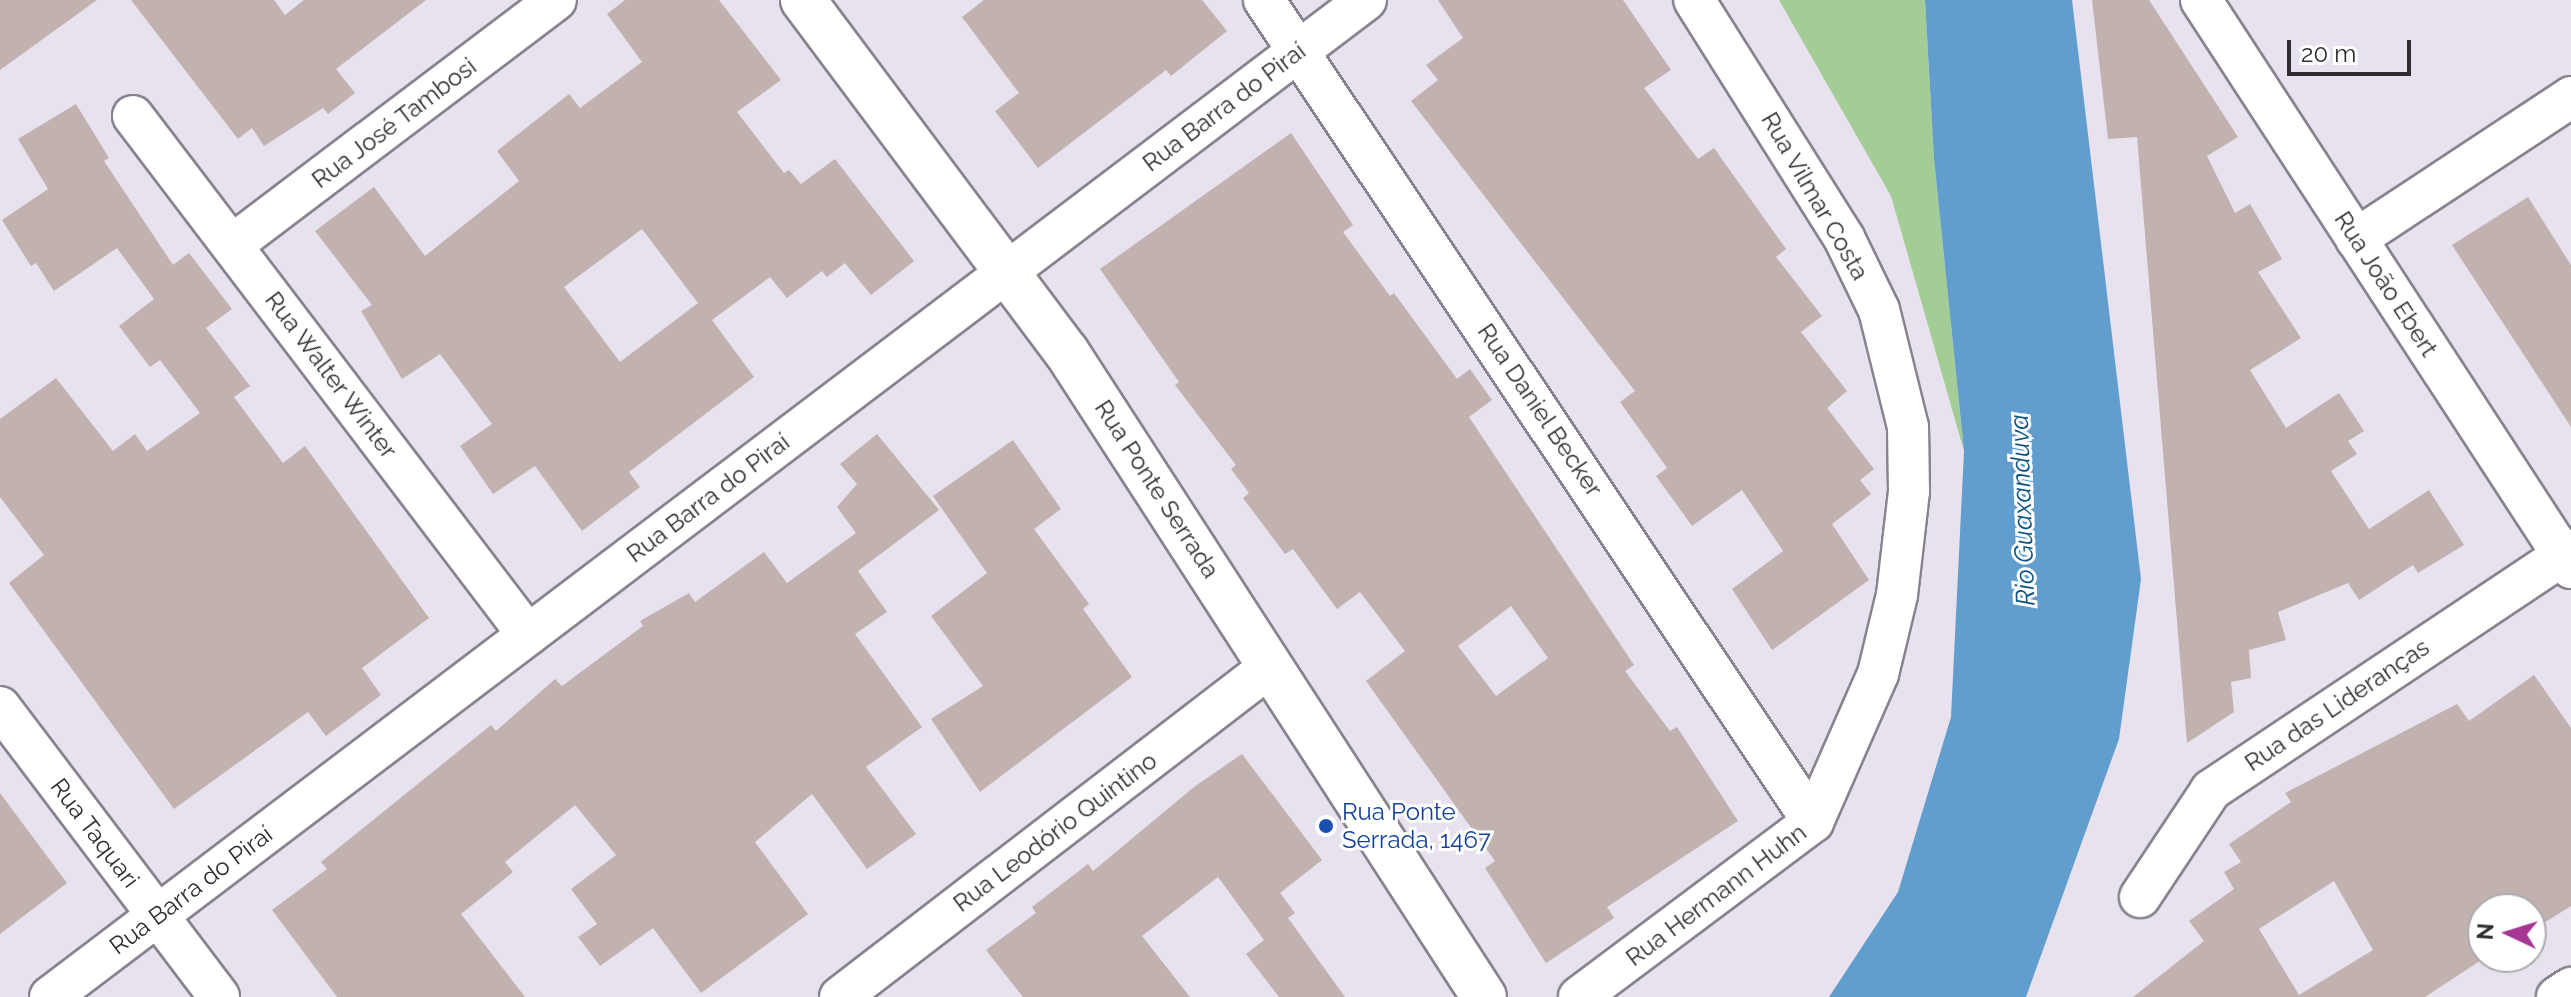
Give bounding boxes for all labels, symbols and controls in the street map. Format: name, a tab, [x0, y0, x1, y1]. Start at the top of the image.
scale bar	[2291, 24, 2415, 74]
street label: Rua Barra do Piraí	[1137, 36, 1311, 178]
text: 20 m	[2301, 39, 2356, 68]
street label: Rua José Tambosi	[306, 51, 482, 195]
street label: Rua Vilmar Costa	[1755, 106, 1875, 286]
street label: Rua João Ebert	[2328, 206, 2444, 362]
street label: Rua Walter Winter	[258, 285, 404, 465]
street label: Rua Daniel Becker	[1471, 318, 1609, 502]
street label: Rua Ponte Serrada	[1089, 395, 1225, 583]
water label: Rio Guaxanduva	[2004, 414, 2042, 606]
street label: Rua Barra do Piraí	[621, 427, 795, 569]
street label: Rua das Lideranças	[2239, 633, 2435, 777]
street label: Rua Leodório Quintino	[948, 746, 1162, 918]
street label: Rua Taquari	[44, 772, 146, 894]
place label: Rua Ponte Serrada, 1467	[1342, 798, 1491, 854]
marker: Rua Ponte Serrada, 1467	[1317, 817, 1335, 835]
street label: Rua Hermann Huhn	[1620, 818, 1812, 972]
street label: Rua Barra do Piraí	[104, 819, 278, 961]
north arrow	[2467, 893, 2547, 973]
text: N	[2471, 922, 2499, 941]

